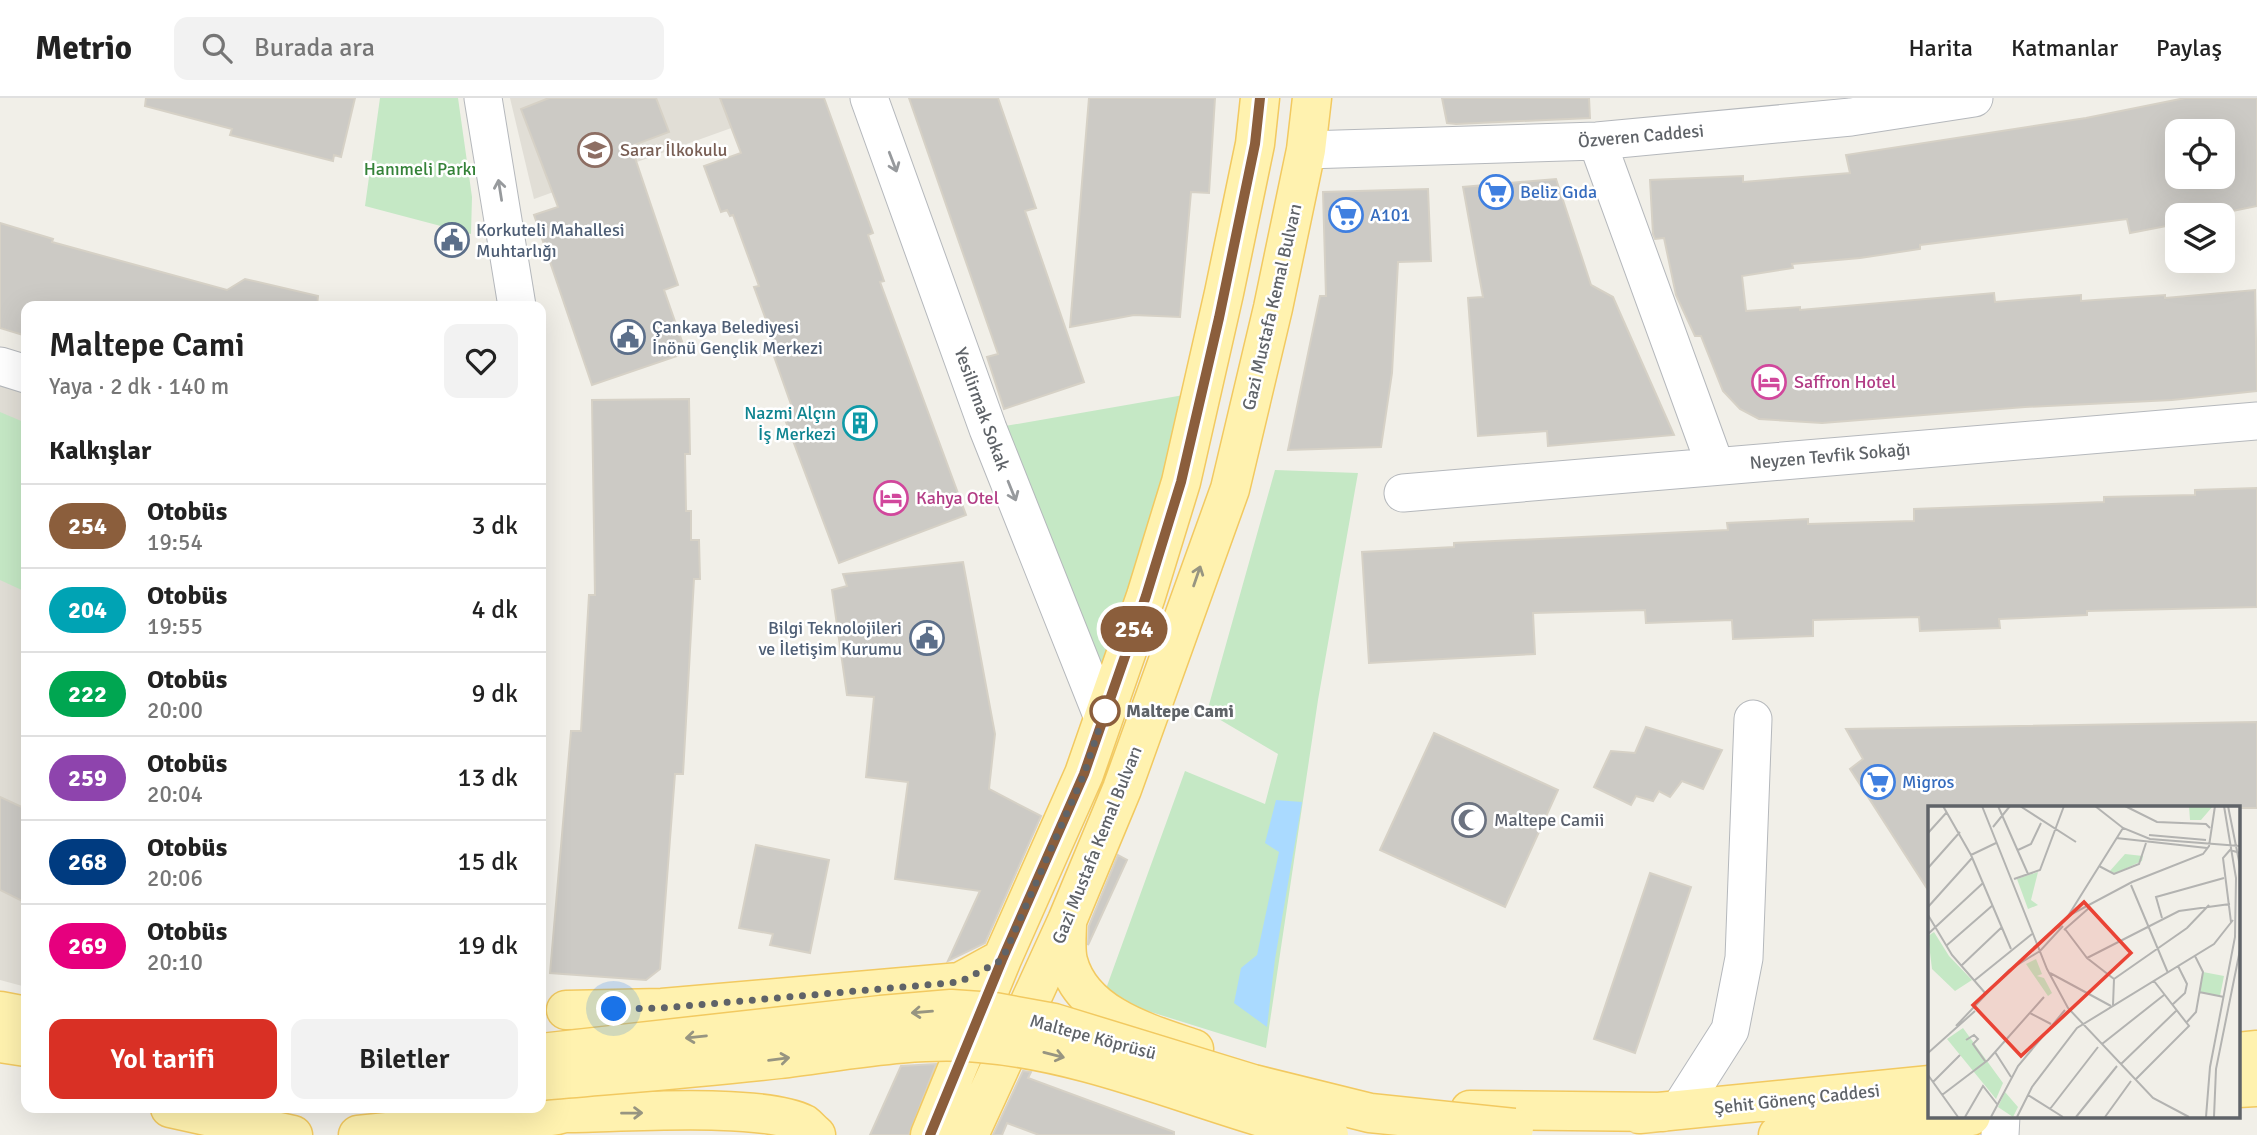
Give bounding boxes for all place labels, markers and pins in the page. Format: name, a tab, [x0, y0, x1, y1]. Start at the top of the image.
school or university icon: Sarar İlkokulu	[576, 131, 614, 169]
place label: Sarar İlkokulu	[620, 139, 727, 161]
supermarket icon: Beliz Gıda	[1477, 173, 1515, 211]
place label: Beliz Gıda	[1520, 181, 1597, 203]
supermarket icon: A101	[1327, 196, 1365, 234]
place label: A101	[1370, 204, 1410, 226]
place label: Korkuteli Mahallesi Muhtarlığı	[476, 219, 625, 262]
public building icon: Korkuteli Mahallesi Muhtarlığı	[433, 221, 471, 259]
place label: Çankaya Belediyesi İnönü Gençlik Merkezi	[652, 316, 823, 359]
public building icon: Çankaya Belediyesi İnönü Gençlik Merkezi	[609, 318, 647, 356]
hotel icon: Saffron Hotel	[1750, 363, 1788, 401]
place label: Saffron Hotel	[1794, 371, 1896, 393]
place label: Nazmi Alçın İş Merkezi	[744, 402, 836, 445]
building icon: Nazmi Alçın İş Merkezi	[841, 404, 879, 442]
hotel icon: Kahya Otel	[872, 479, 910, 517]
place label: Kahya Otel	[916, 487, 999, 509]
place label: Bilgi Teknolojileri ve İletişim Kurumu	[758, 617, 902, 660]
public building icon: Bilgi Teknolojileri ve İletişim Kurumu	[908, 619, 946, 657]
marker: Maltepe Cami	[1090, 696, 1120, 726]
place label: Maltepe Cami	[1126, 700, 1234, 722]
supermarket icon: Migros	[1859, 763, 1897, 801]
place label: Migros	[1902, 771, 1955, 793]
mosque icon: Maltepe Camii	[1450, 801, 1488, 839]
place label: Maltepe Camii	[1494, 809, 1604, 831]

